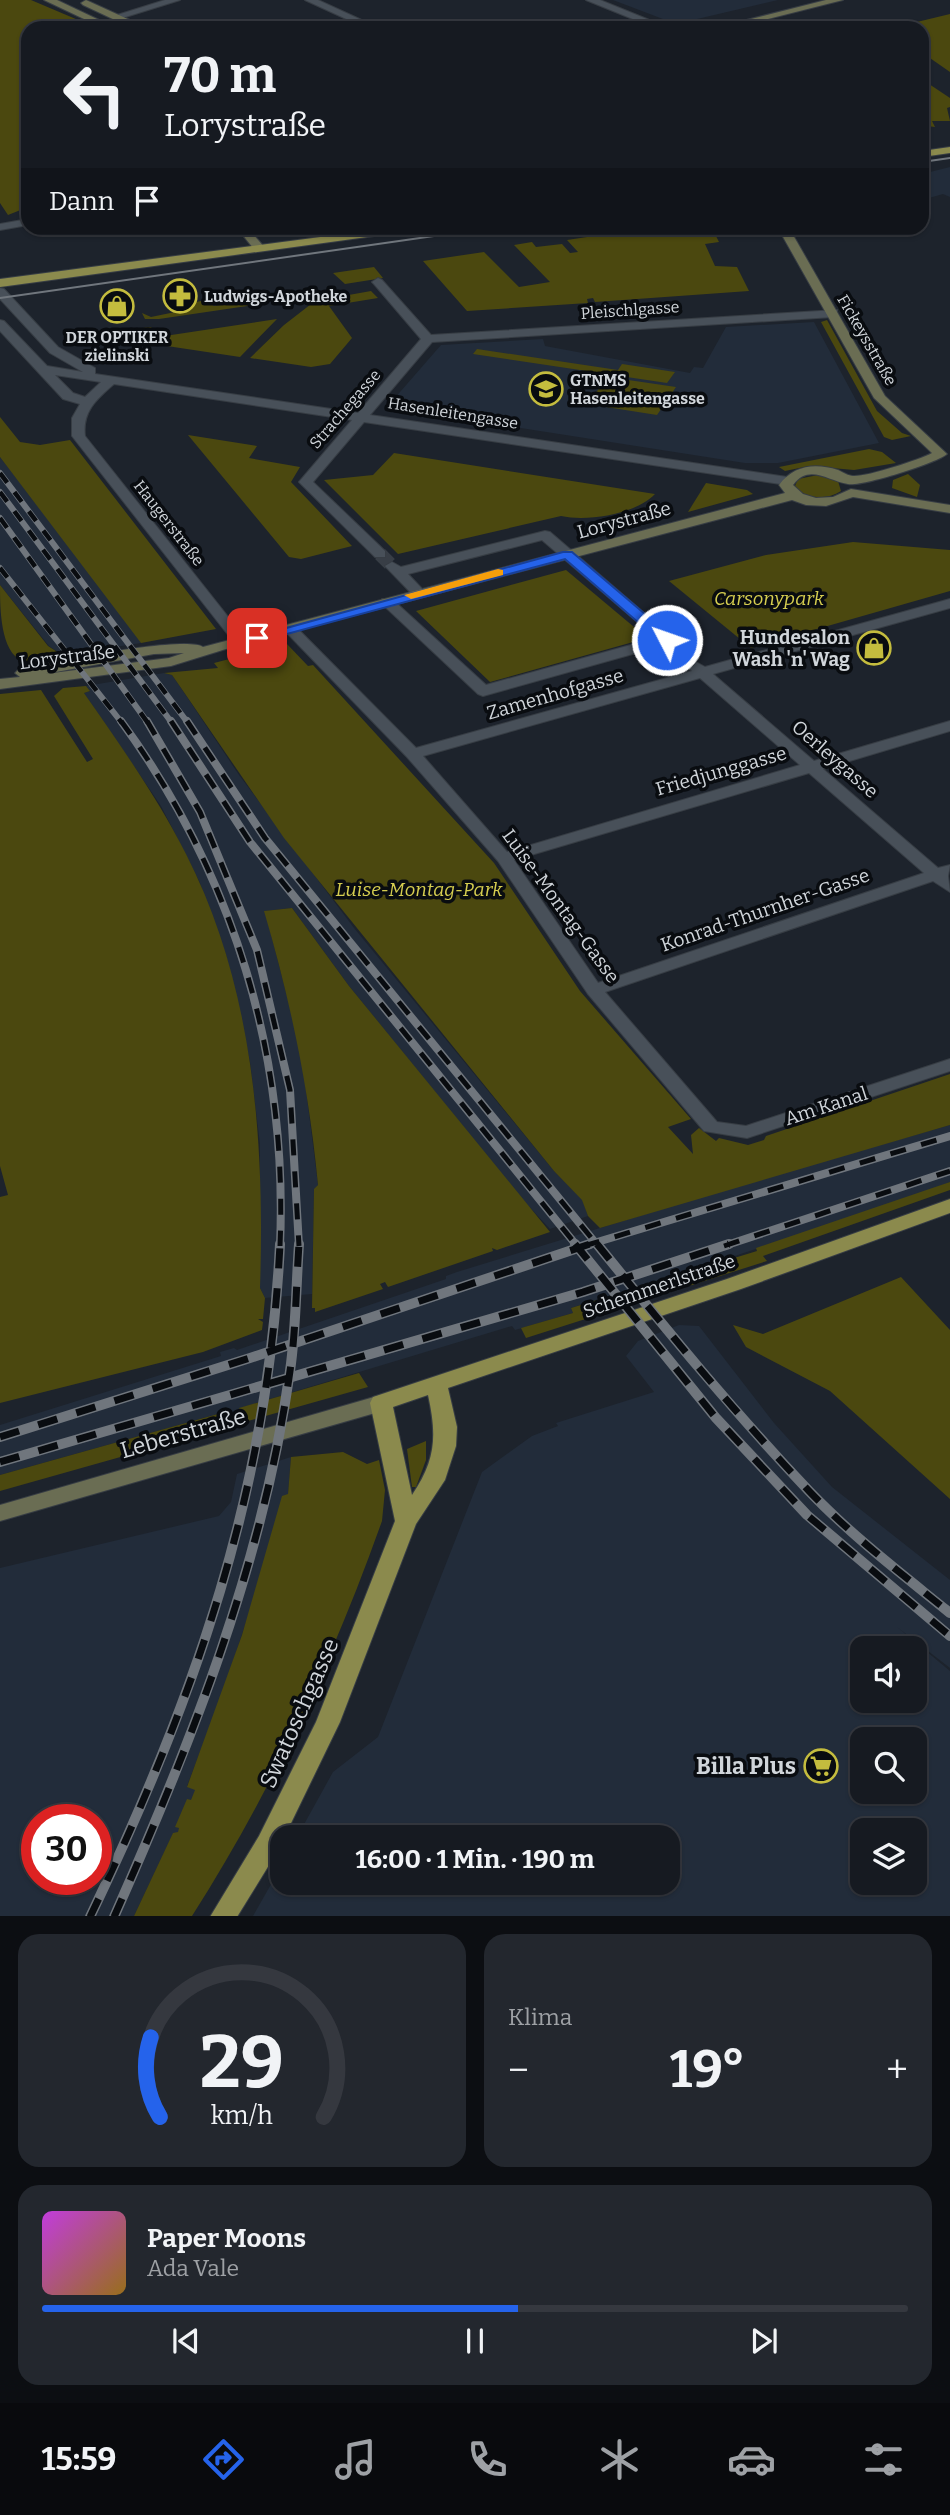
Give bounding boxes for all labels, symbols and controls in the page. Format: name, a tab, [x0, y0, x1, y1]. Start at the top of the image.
text: 70 m	[164, 46, 276, 105]
icon: left	[49, 49, 140, 140]
text: Lorystraße	[164, 106, 326, 144]
icon: arrive	[128, 182, 166, 220]
text: Dann	[49, 186, 114, 217]
pharmacy icon: Ludwigs-Apotheke	[161, 277, 199, 315]
shop icon: DER OPTIKER zielinski	[98, 287, 136, 325]
place label: Ludwigs-Apotheke	[204, 287, 348, 306]
street label: Fickeysstraße	[833, 291, 901, 389]
street label: Pleischlgasse	[580, 297, 680, 323]
place label: DER OPTIKER zielinski	[66, 328, 169, 365]
street label: Strachegasse	[305, 366, 385, 452]
school or university icon: GTNMS Hasenleitengasse	[527, 370, 565, 408]
place label: GTNMS Hasenleitengasse	[570, 371, 705, 408]
street label: Hasenleitengasse	[386, 393, 520, 433]
street label: Haugerstraße	[130, 476, 208, 570]
street label: Lorystraße	[575, 496, 673, 544]
park label: Carsonypark	[714, 587, 825, 610]
position arrow	[630, 603, 704, 677]
pin	[227, 608, 287, 668]
icon: arrive	[238, 619, 276, 657]
place label: Hundesalon Wash 'n' Wag	[733, 626, 851, 671]
shop icon: Hundesalon Wash 'n' Wag	[855, 629, 893, 667]
street label: Lorystraße	[18, 640, 116, 674]
street label: Zamenhofgasse	[484, 663, 626, 725]
street label: Oerleygasse	[787, 715, 883, 803]
street label: Friedjunggasse	[653, 741, 789, 801]
street label: Luise-Montag-Gasse	[497, 825, 625, 987]
street label: Konrad-Thurnher-Gasse	[658, 863, 872, 957]
park label: Luise-Montag-Park	[335, 878, 503, 901]
street label: Am Kanal	[782, 1082, 870, 1130]
street label: Schemmerlstraße	[580, 1249, 738, 1323]
street label: Leberstraße	[117, 1402, 249, 1464]
street label: Swatoschgasse	[253, 1634, 345, 1792]
map controls	[850, 1636, 927, 1895]
button: sound	[850, 1636, 927, 1713]
button: search	[850, 1727, 927, 1804]
supermarket icon: Billa Plus	[802, 1747, 840, 1785]
place label: Billa Plus	[696, 1752, 796, 1780]
speed limit sign: 30	[21, 1804, 112, 1895]
button: layers	[850, 1818, 927, 1895]
text: 16:00 · 1 Min. · 190 m	[355, 1844, 595, 1875]
text: Klima	[508, 2003, 572, 2031]
text: 29	[200, 2019, 284, 2106]
text: 19°	[670, 2038, 745, 2101]
text: −	[508, 2047, 529, 2093]
text: +	[886, 2047, 908, 2093]
text: km/h	[211, 2100, 273, 2130]
text: Paper Moons	[147, 2223, 306, 2254]
text: Ada Vale	[147, 2254, 239, 2282]
icon: previous	[167, 2322, 205, 2360]
icon: pause	[456, 2322, 494, 2360]
icon: next	[745, 2322, 783, 2360]
icon: directions	[199, 2435, 248, 2484]
icon: music	[331, 2435, 380, 2484]
icon: phone	[463, 2435, 512, 2484]
icon: climate	[595, 2435, 644, 2484]
icon: car	[727, 2435, 776, 2484]
icon: filters	[859, 2435, 908, 2484]
text: 15:59	[42, 2440, 116, 2478]

